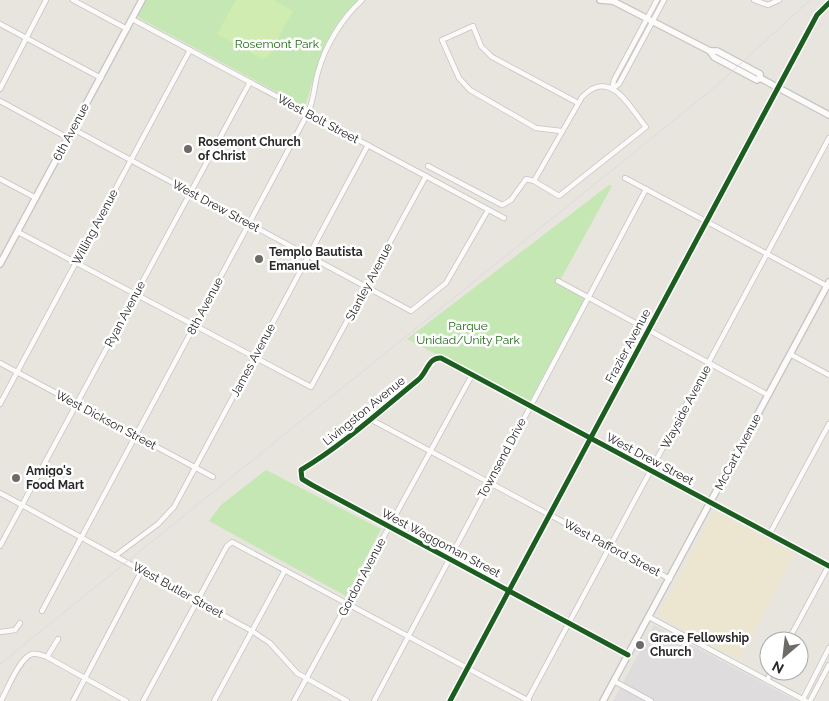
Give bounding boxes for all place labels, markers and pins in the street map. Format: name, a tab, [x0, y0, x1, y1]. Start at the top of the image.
place label: Rosemont Church of Christ	[198, 135, 301, 163]
marker: Rosemont Church of Christ	[182, 143, 194, 155]
place label: Templo Bautista Emanuel	[269, 245, 363, 273]
marker: Templo Bautista Emanuel	[253, 253, 265, 265]
place label: Amigo's Food Mart	[26, 464, 85, 492]
marker: Amigo's Food Mart	[10, 472, 22, 484]
place label: Grace Fellowship Church	[650, 631, 749, 659]
marker: Grace Fellowship Church	[634, 639, 646, 651]

